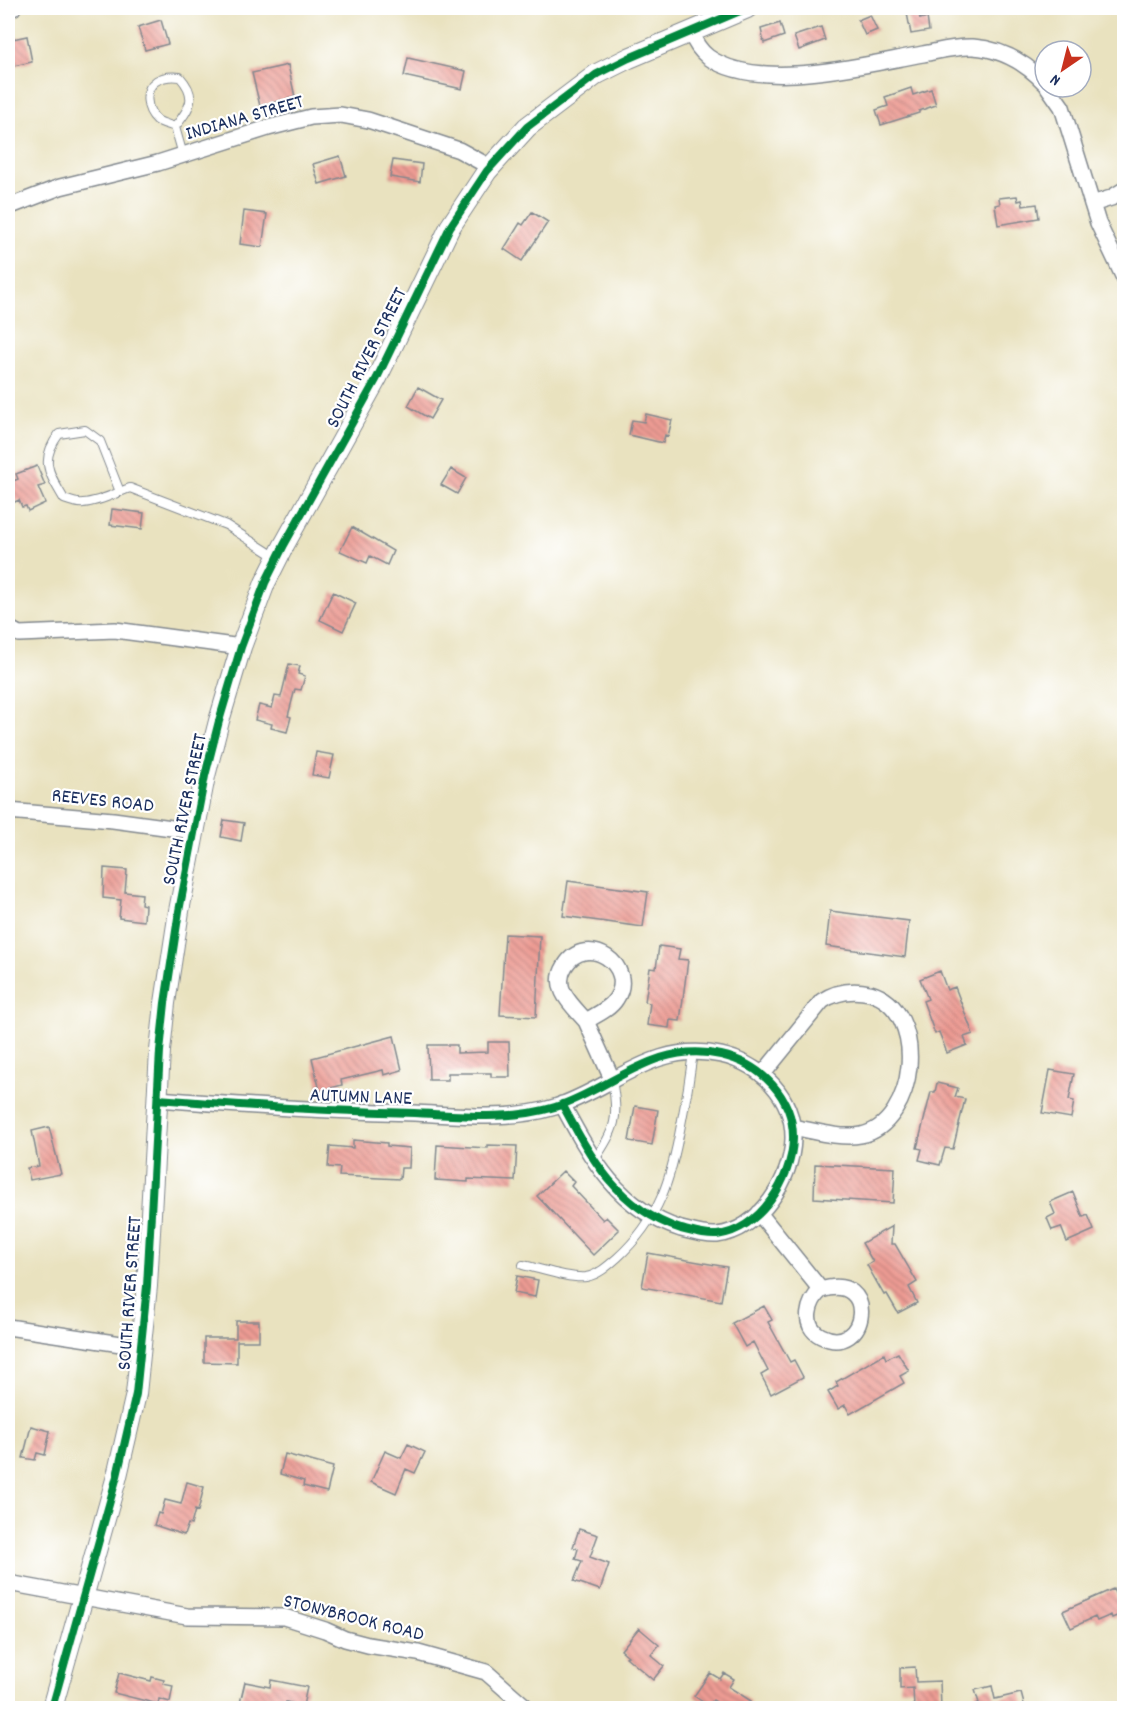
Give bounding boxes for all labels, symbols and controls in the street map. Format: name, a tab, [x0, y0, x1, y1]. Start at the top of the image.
north arrow	[1033, 39, 1093, 99]
text: N	[1046, 67, 1066, 91]
street label: INDIANA STREET	[183, 89, 307, 149]
street label: SOUTH RIVER STREET	[320, 283, 415, 434]
street label: SOUTH RIVER STREET	[156, 731, 216, 888]
street label: REEVES ROAD	[50, 783, 155, 821]
street label: AUTUMN LANE	[309, 1082, 413, 1114]
street label: SOUTH RIVER STREET	[112, 1215, 150, 1371]
street label: STONYBROOK ROAD	[280, 1588, 427, 1650]

